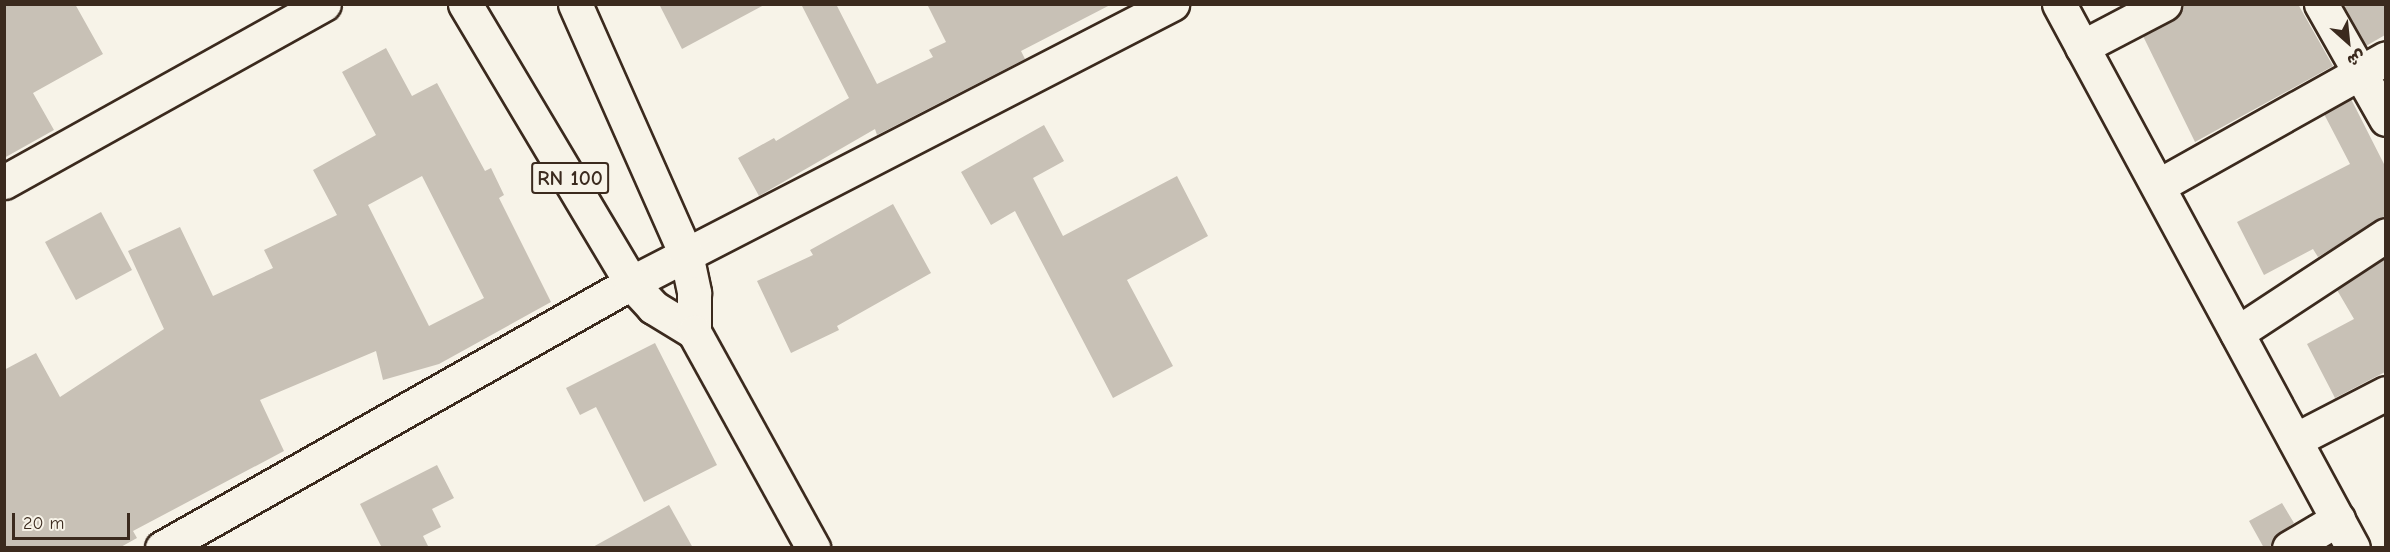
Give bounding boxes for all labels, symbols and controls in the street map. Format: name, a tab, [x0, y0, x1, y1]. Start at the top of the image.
north arrow	[2318, 12, 2378, 72]
text: ش	[2344, 46, 2368, 70]
road number: RN 100	[531, 160, 609, 196]
scale bar	[15, 501, 134, 539]
text: 20 m	[23, 513, 64, 534]

